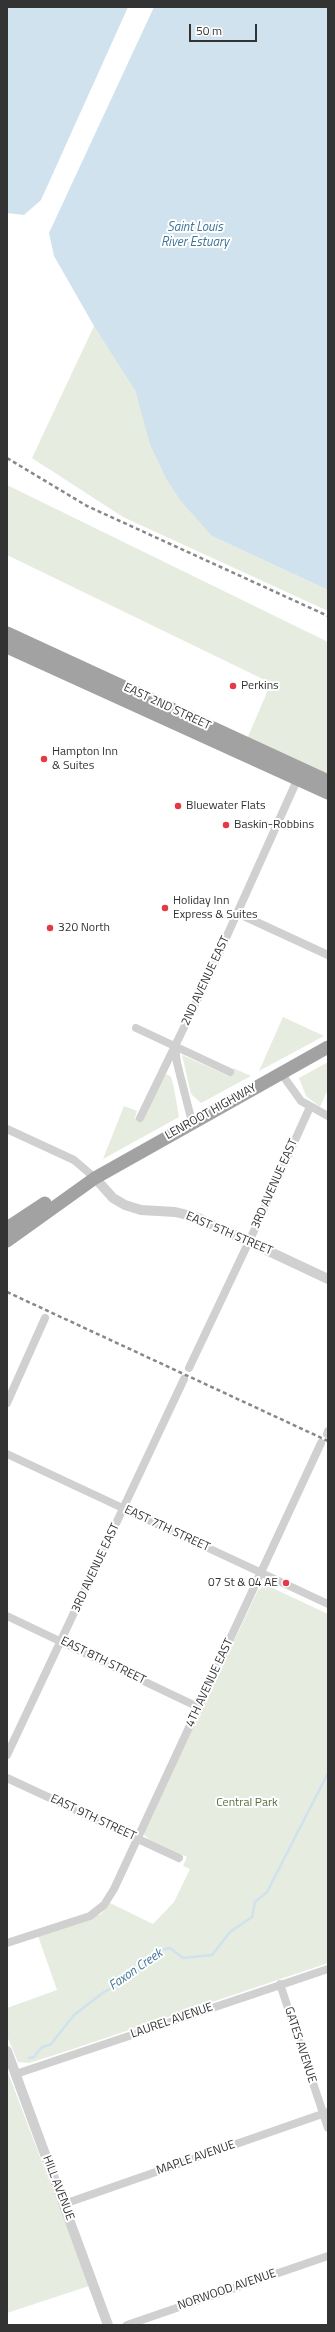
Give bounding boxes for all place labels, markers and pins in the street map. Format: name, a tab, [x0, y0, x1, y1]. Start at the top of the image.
place label: Perkins	[241, 679, 279, 693]
marker: Perkins	[228, 681, 238, 691]
place label: Hampton Inn & Suites	[52, 745, 118, 773]
marker: Hampton Inn & Suites	[39, 754, 49, 764]
place label: Bluewater Flats	[186, 799, 266, 813]
marker: Bluewater Flats	[173, 801, 183, 811]
place label: Baskin-Robbins	[234, 818, 314, 832]
marker: Baskin-Robbins	[221, 820, 231, 830]
place label: Holiday Inn Express & Suites	[173, 894, 258, 922]
marker: Holiday Inn Express & Suites	[160, 903, 170, 913]
place label: 320 North	[58, 921, 110, 935]
marker: 320 North	[45, 923, 55, 933]
place label: 07 St & 04 AE	[208, 1576, 278, 1590]
marker: 07 St & 04 AE	[281, 1578, 291, 1588]

